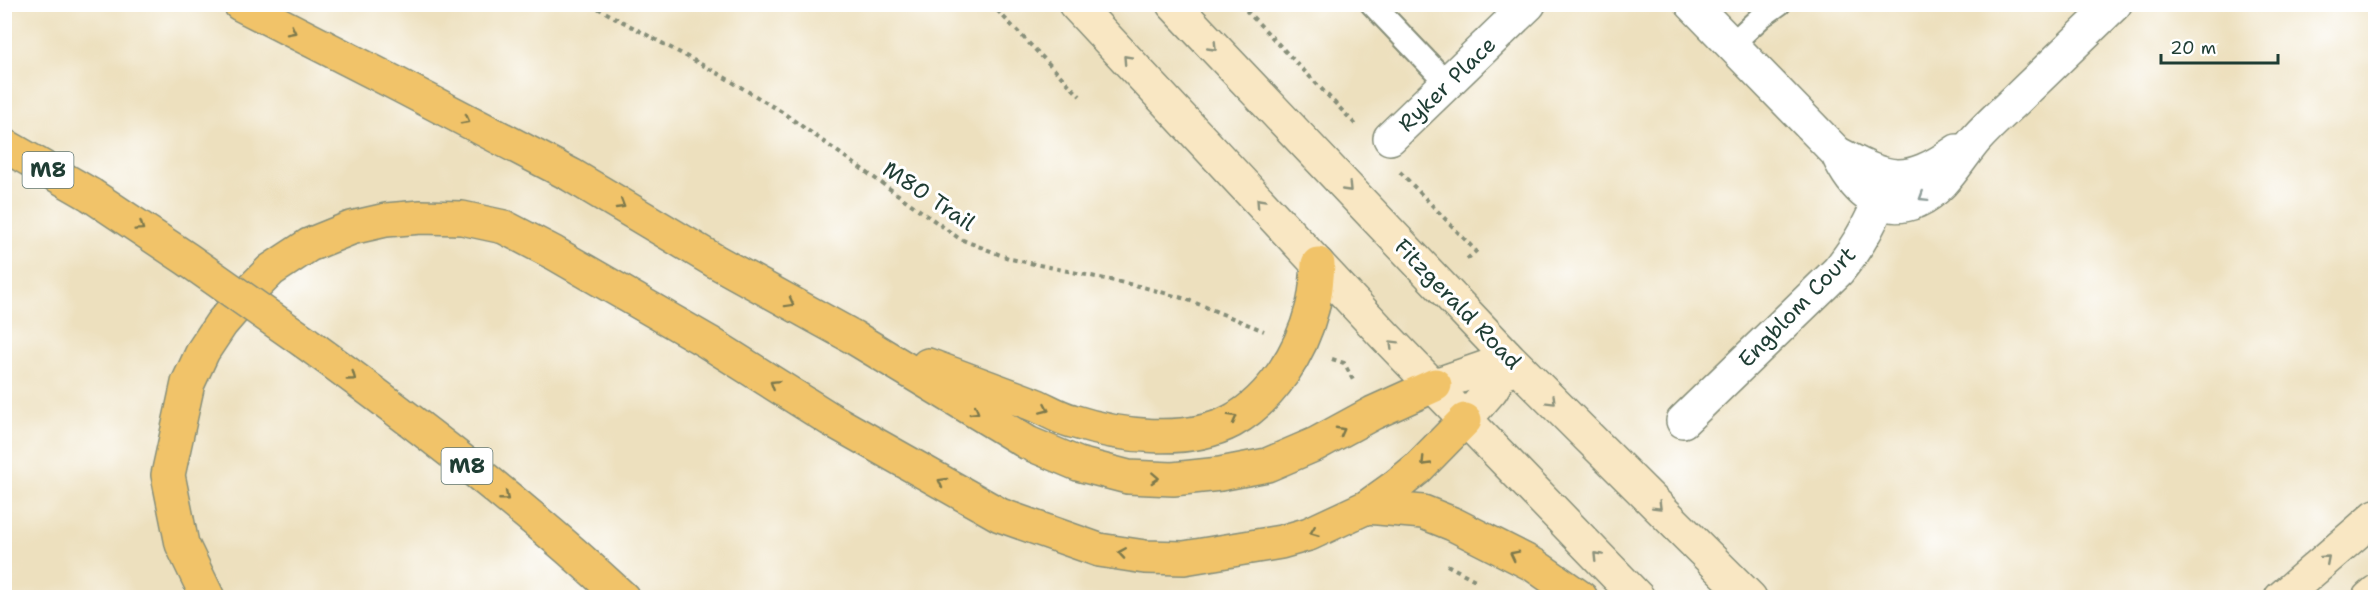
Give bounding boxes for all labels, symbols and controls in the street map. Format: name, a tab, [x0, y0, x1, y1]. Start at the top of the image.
one-way arrow	[286, 24, 297, 35]
scale bar	[2161, 27, 2278, 65]
street label: Ryker Place	[1392, 30, 1502, 138]
text: 20 m	[2170, 36, 2216, 60]
one-way arrow	[1206, 39, 1217, 50]
one-way arrow	[1123, 55, 1134, 66]
one-way arrow	[459, 113, 470, 124]
road number: M8	[22, 152, 74, 188]
street label: M80 Trail	[877, 154, 981, 238]
one-way arrow	[1341, 181, 1352, 191]
one-way arrow	[1919, 189, 1929, 201]
one-way arrow	[615, 198, 625, 210]
one-way arrow	[1256, 198, 1267, 208]
one-way arrow	[133, 220, 144, 231]
street label: Fitzgerald Road	[1388, 232, 1528, 376]
street label: Engblom Court	[1732, 240, 1862, 374]
one-way arrow	[784, 296, 794, 307]
one-way arrow	[1390, 340, 1401, 351]
one-way arrow	[345, 369, 356, 380]
one-way arrow	[770, 379, 780, 391]
one-way arrow	[1544, 393, 1555, 404]
one-way arrow	[1039, 402, 1050, 414]
one-way arrow	[969, 403, 979, 415]
one-way arrow	[1227, 414, 1237, 426]
one-way arrow	[1335, 427, 1345, 438]
road number: M8	[442, 448, 492, 484]
one-way arrow	[1421, 454, 1432, 465]
one-way arrow	[1150, 472, 1159, 485]
one-way arrow	[938, 478, 948, 489]
one-way arrow	[498, 490, 509, 501]
one-way arrow	[1651, 499, 1662, 510]
one-way arrow	[1309, 525, 1320, 537]
one-way arrow	[1117, 548, 1127, 560]
one-way arrow	[1510, 551, 1520, 562]
one-way arrow	[1593, 552, 1604, 562]
one-way arrow	[2319, 555, 2330, 566]

